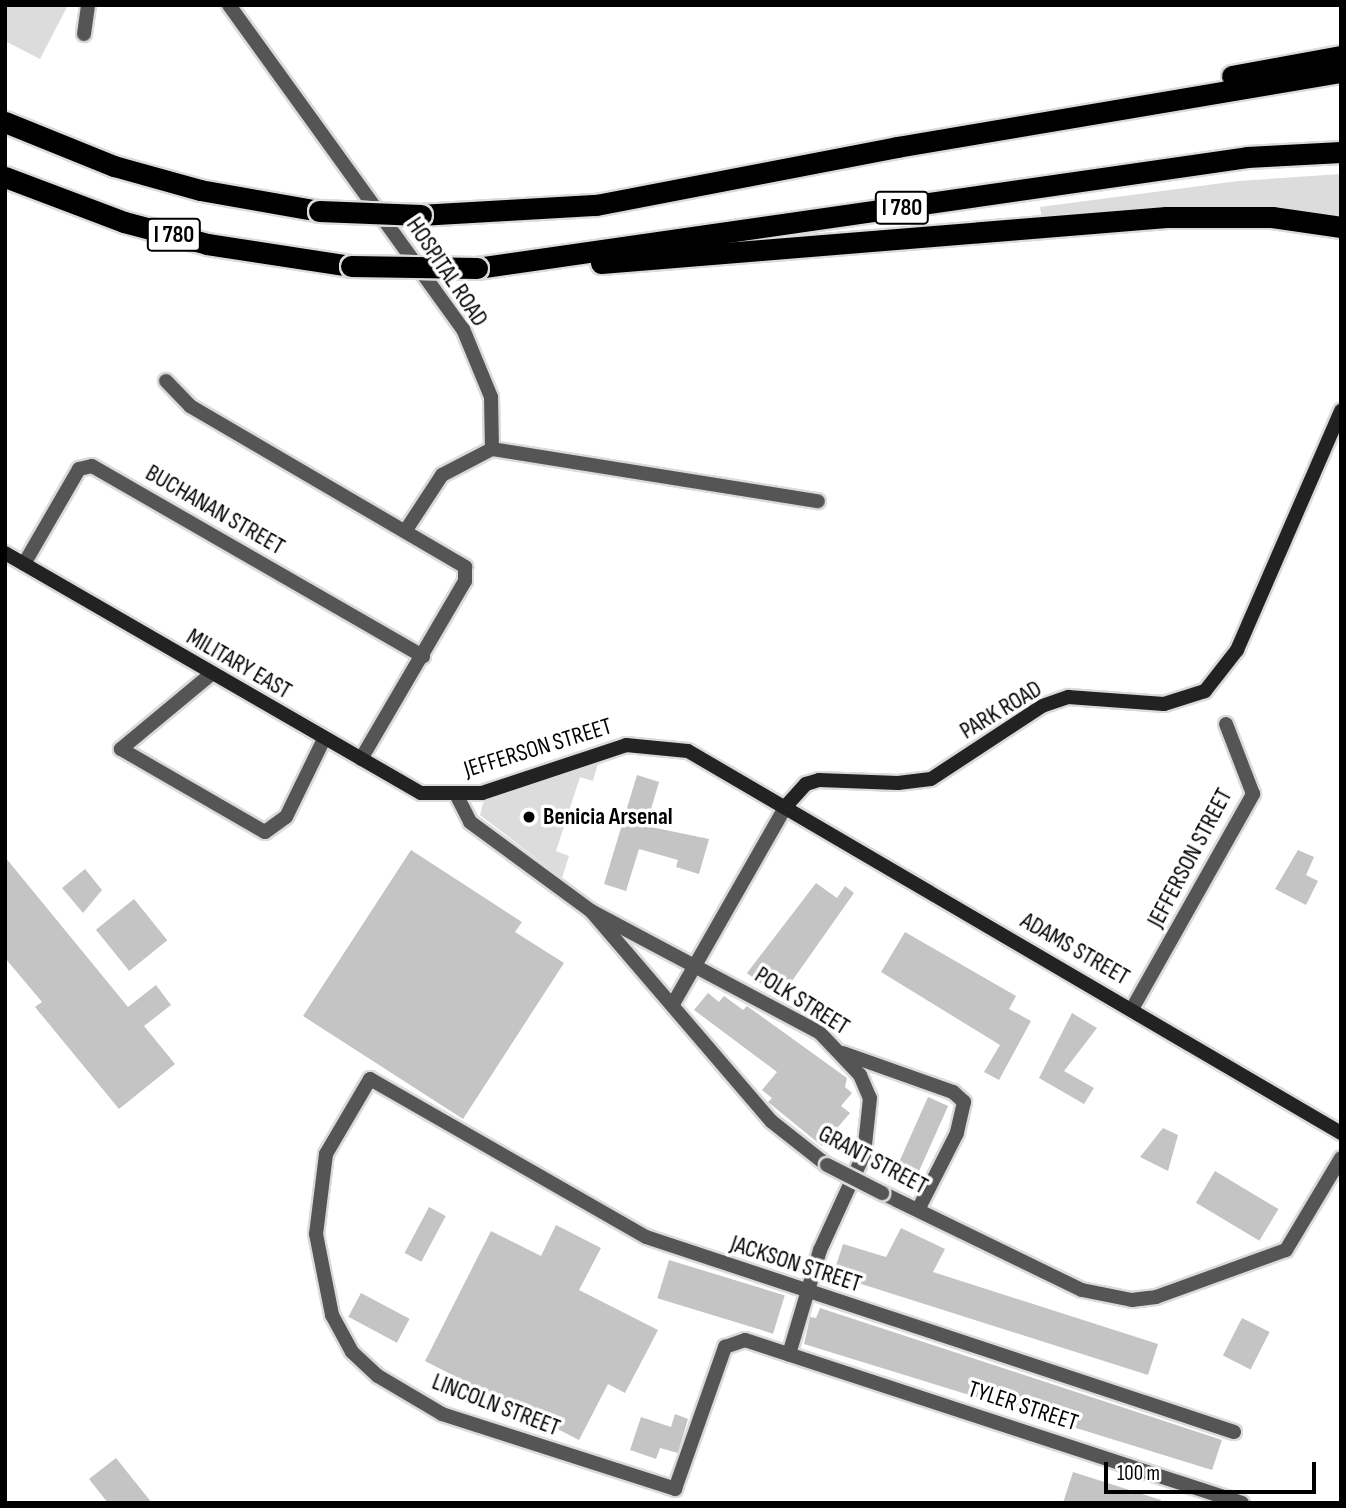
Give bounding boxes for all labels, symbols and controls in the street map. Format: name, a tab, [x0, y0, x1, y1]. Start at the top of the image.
road number: I 780	[874, 188, 930, 228]
street label: HOSPITAL ROAD	[400, 212, 494, 332]
road number: I 780	[146, 216, 202, 254]
street label: BUCHANAN STREET	[140, 459, 290, 561]
street label: MILITARY EAST	[181, 622, 297, 706]
street label: PARK ROAD	[955, 674, 1047, 746]
street label: JEFFERSON STREET	[460, 712, 616, 784]
street label: JEFFERSON STREET	[1141, 784, 1239, 932]
place label: Benicia Arsenal	[543, 803, 673, 831]
marker: Benicia Arsenal	[521, 809, 537, 825]
street label: ADAMS STREET	[1015, 906, 1135, 992]
street label: POLK STREET	[749, 961, 855, 1041]
street label: GRANT STREET	[814, 1119, 932, 1201]
street label: JACKSON STREET	[727, 1229, 865, 1299]
street label: LINCOLN STREET	[428, 1367, 564, 1443]
street label: TYLER STREET	[964, 1375, 1082, 1437]
scale bar	[1108, 1448, 1320, 1492]
text: 100 m	[1117, 1461, 1160, 1486]

